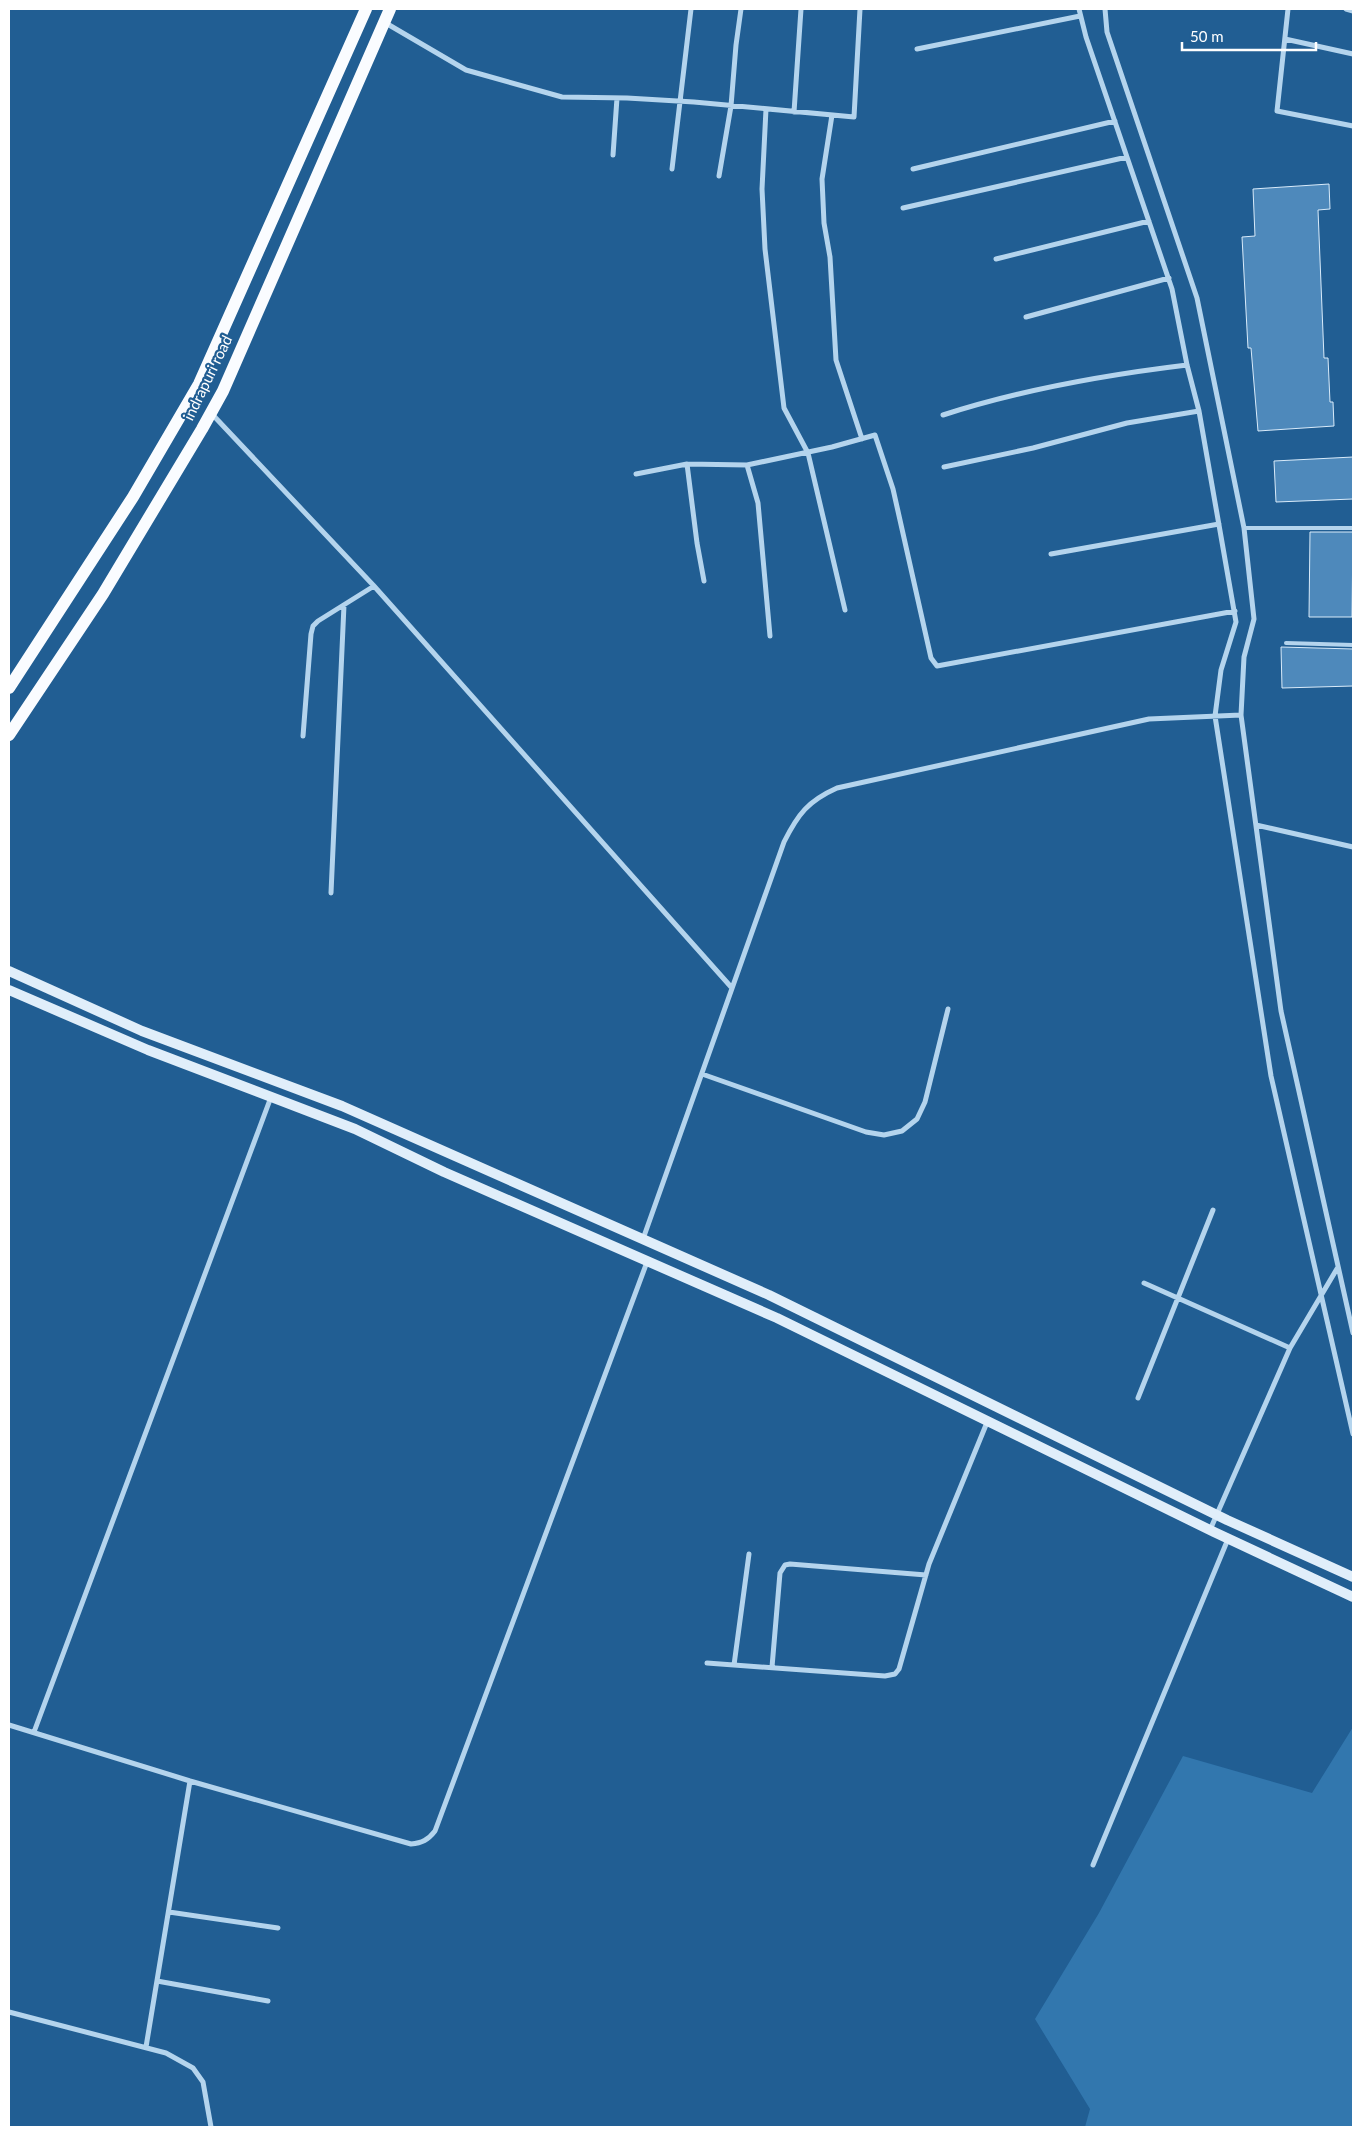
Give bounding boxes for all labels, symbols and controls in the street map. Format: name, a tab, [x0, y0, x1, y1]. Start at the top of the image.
scale bar	[1182, 20, 1316, 52]
text: 50 m	[1190, 27, 1224, 45]
street label: indrapuri road	[179, 332, 235, 423]

